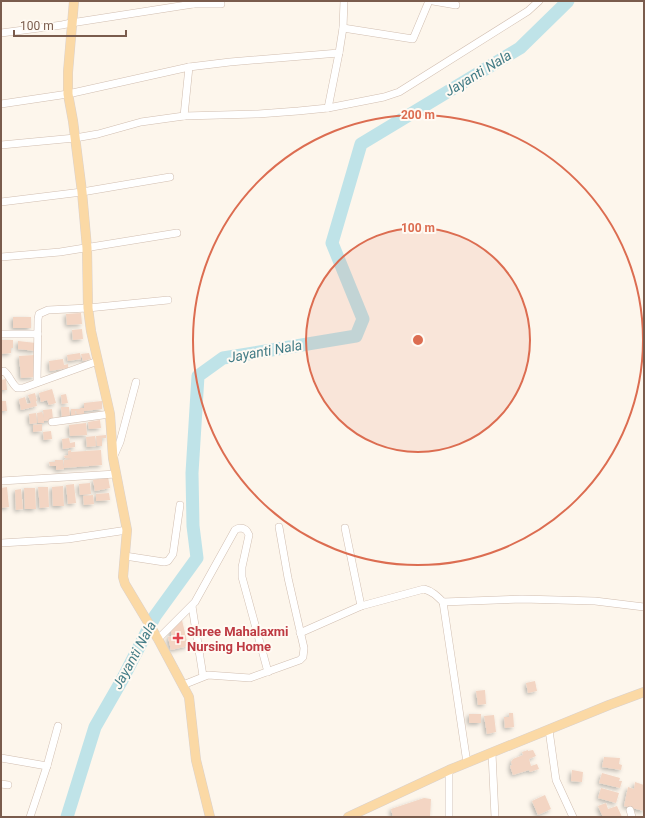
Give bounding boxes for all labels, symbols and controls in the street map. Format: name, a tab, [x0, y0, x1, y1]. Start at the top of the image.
scale bar	[14, 12, 126, 38]
text: 100 m	[20, 19, 54, 33]
water label: Jayanti Nala	[442, 47, 514, 99]
text: 200 m	[401, 108, 435, 122]
text: 100 m	[401, 221, 435, 235]
centre of rings	[411, 333, 425, 347]
water label: Jayanti Nala	[227, 337, 303, 365]
water label: Jayanti Nala	[109, 618, 159, 692]
place label: Shree Mahalaxmi Nursing Home	[187, 624, 289, 654]
marker: Shree Mahalaxmi Nursing Home	[172, 632, 184, 644]

